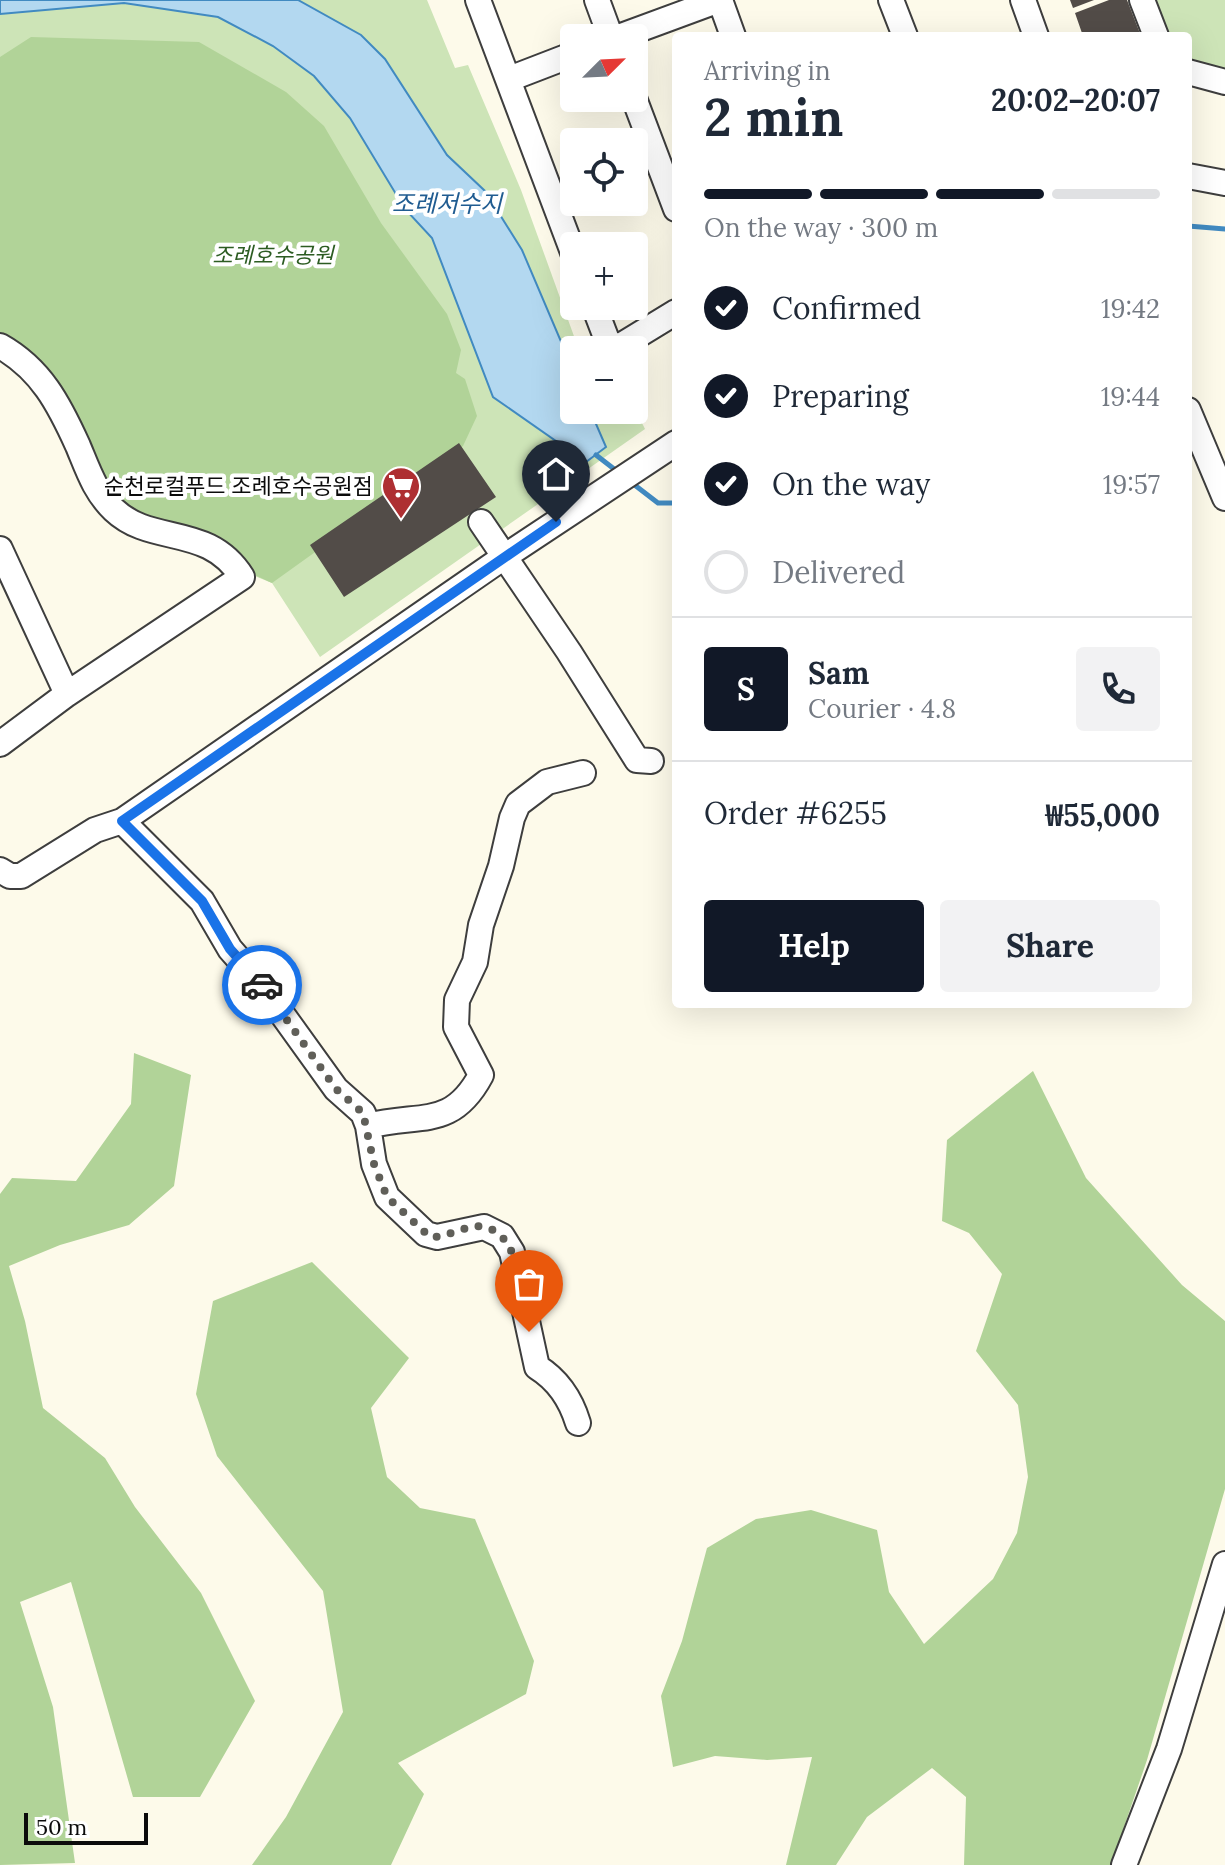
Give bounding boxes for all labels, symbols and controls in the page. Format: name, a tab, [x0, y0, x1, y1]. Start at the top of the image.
north arrow	[560, 24, 648, 112]
map controls	[560, 24, 648, 424]
text: Arriving in	[704, 54, 831, 87]
text: 20:02–20:07	[991, 81, 1160, 119]
text: 2 min	[704, 84, 843, 150]
button: locate	[560, 128, 648, 216]
water label: 조례저수지	[392, 188, 504, 219]
text: On the way · 300 m	[704, 211, 938, 244]
button: +	[560, 232, 648, 320]
park label: 조례호수공원	[212, 241, 335, 269]
icon: check	[704, 286, 748, 330]
text: Confirmed	[772, 289, 921, 327]
text: 19:42	[1101, 292, 1160, 325]
button: −	[560, 336, 648, 424]
icon: check	[704, 374, 748, 418]
text: Preparing	[772, 377, 909, 415]
text: 19:44	[1101, 380, 1160, 413]
pin	[522, 440, 590, 522]
icon: home	[534, 452, 578, 496]
icon: check	[704, 462, 748, 506]
supermarket icon: 순천로컬푸드 조례호수공원점	[380, 465, 422, 520]
text: On the way	[772, 465, 930, 503]
text: 19:57	[1103, 468, 1160, 501]
place label: 순천로컬푸드 조례호수공원점	[104, 472, 373, 500]
text: Delivered	[772, 553, 905, 591]
button: phone	[1076, 647, 1160, 731]
text: Sam	[808, 654, 869, 692]
text: S	[737, 670, 755, 708]
text: Courier · 4.8	[808, 692, 956, 725]
text: Order #6255	[704, 794, 887, 832]
text: ₩55,000	[1046, 796, 1160, 834]
button: Help	[704, 900, 924, 992]
button: Share	[940, 900, 1160, 992]
courier	[222, 945, 302, 1025]
icon: car	[240, 963, 284, 1007]
pin	[495, 1250, 563, 1332]
icon: bag	[507, 1262, 551, 1306]
scale bar	[24, 1809, 148, 1845]
text: 50 m	[36, 1813, 87, 1841]

